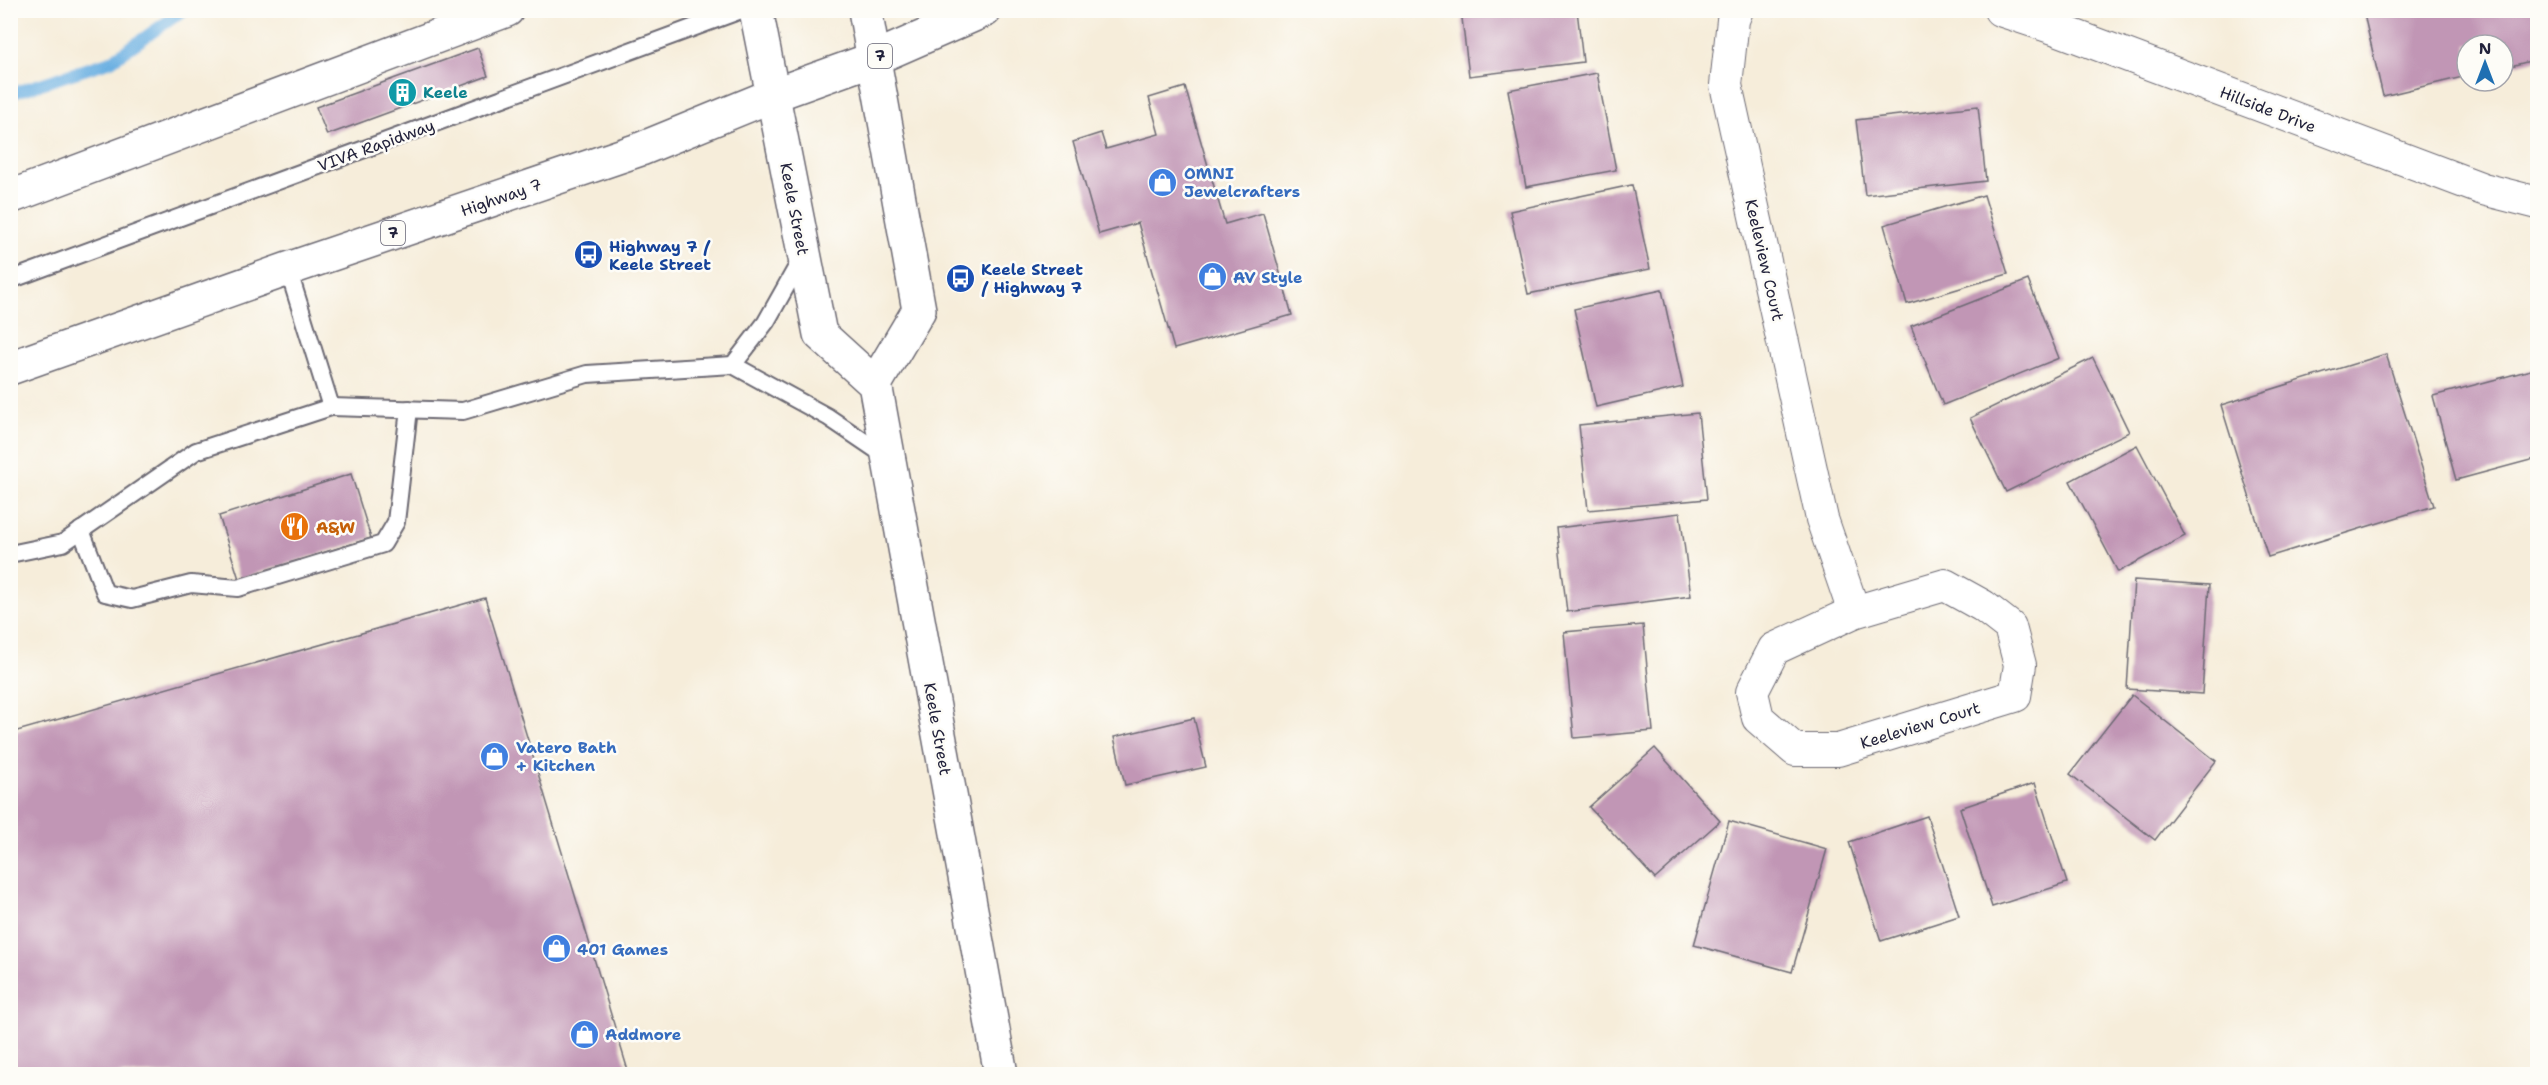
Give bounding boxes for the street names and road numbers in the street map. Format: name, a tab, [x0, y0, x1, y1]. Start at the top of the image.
road number: 7	[868, 44, 892, 68]
street label: Hillside Drive	[2217, 82, 2319, 137]
street label: VIVA Rapidway	[315, 115, 437, 176]
street label: Keele Street	[775, 161, 814, 257]
street label: Highway 7	[458, 174, 544, 221]
street label: Keeleview Court	[1740, 197, 1789, 323]
road number: 7	[381, 221, 405, 245]
street label: Keele Street	[919, 681, 956, 777]
street label: Keeleview Court	[1858, 697, 1983, 754]

